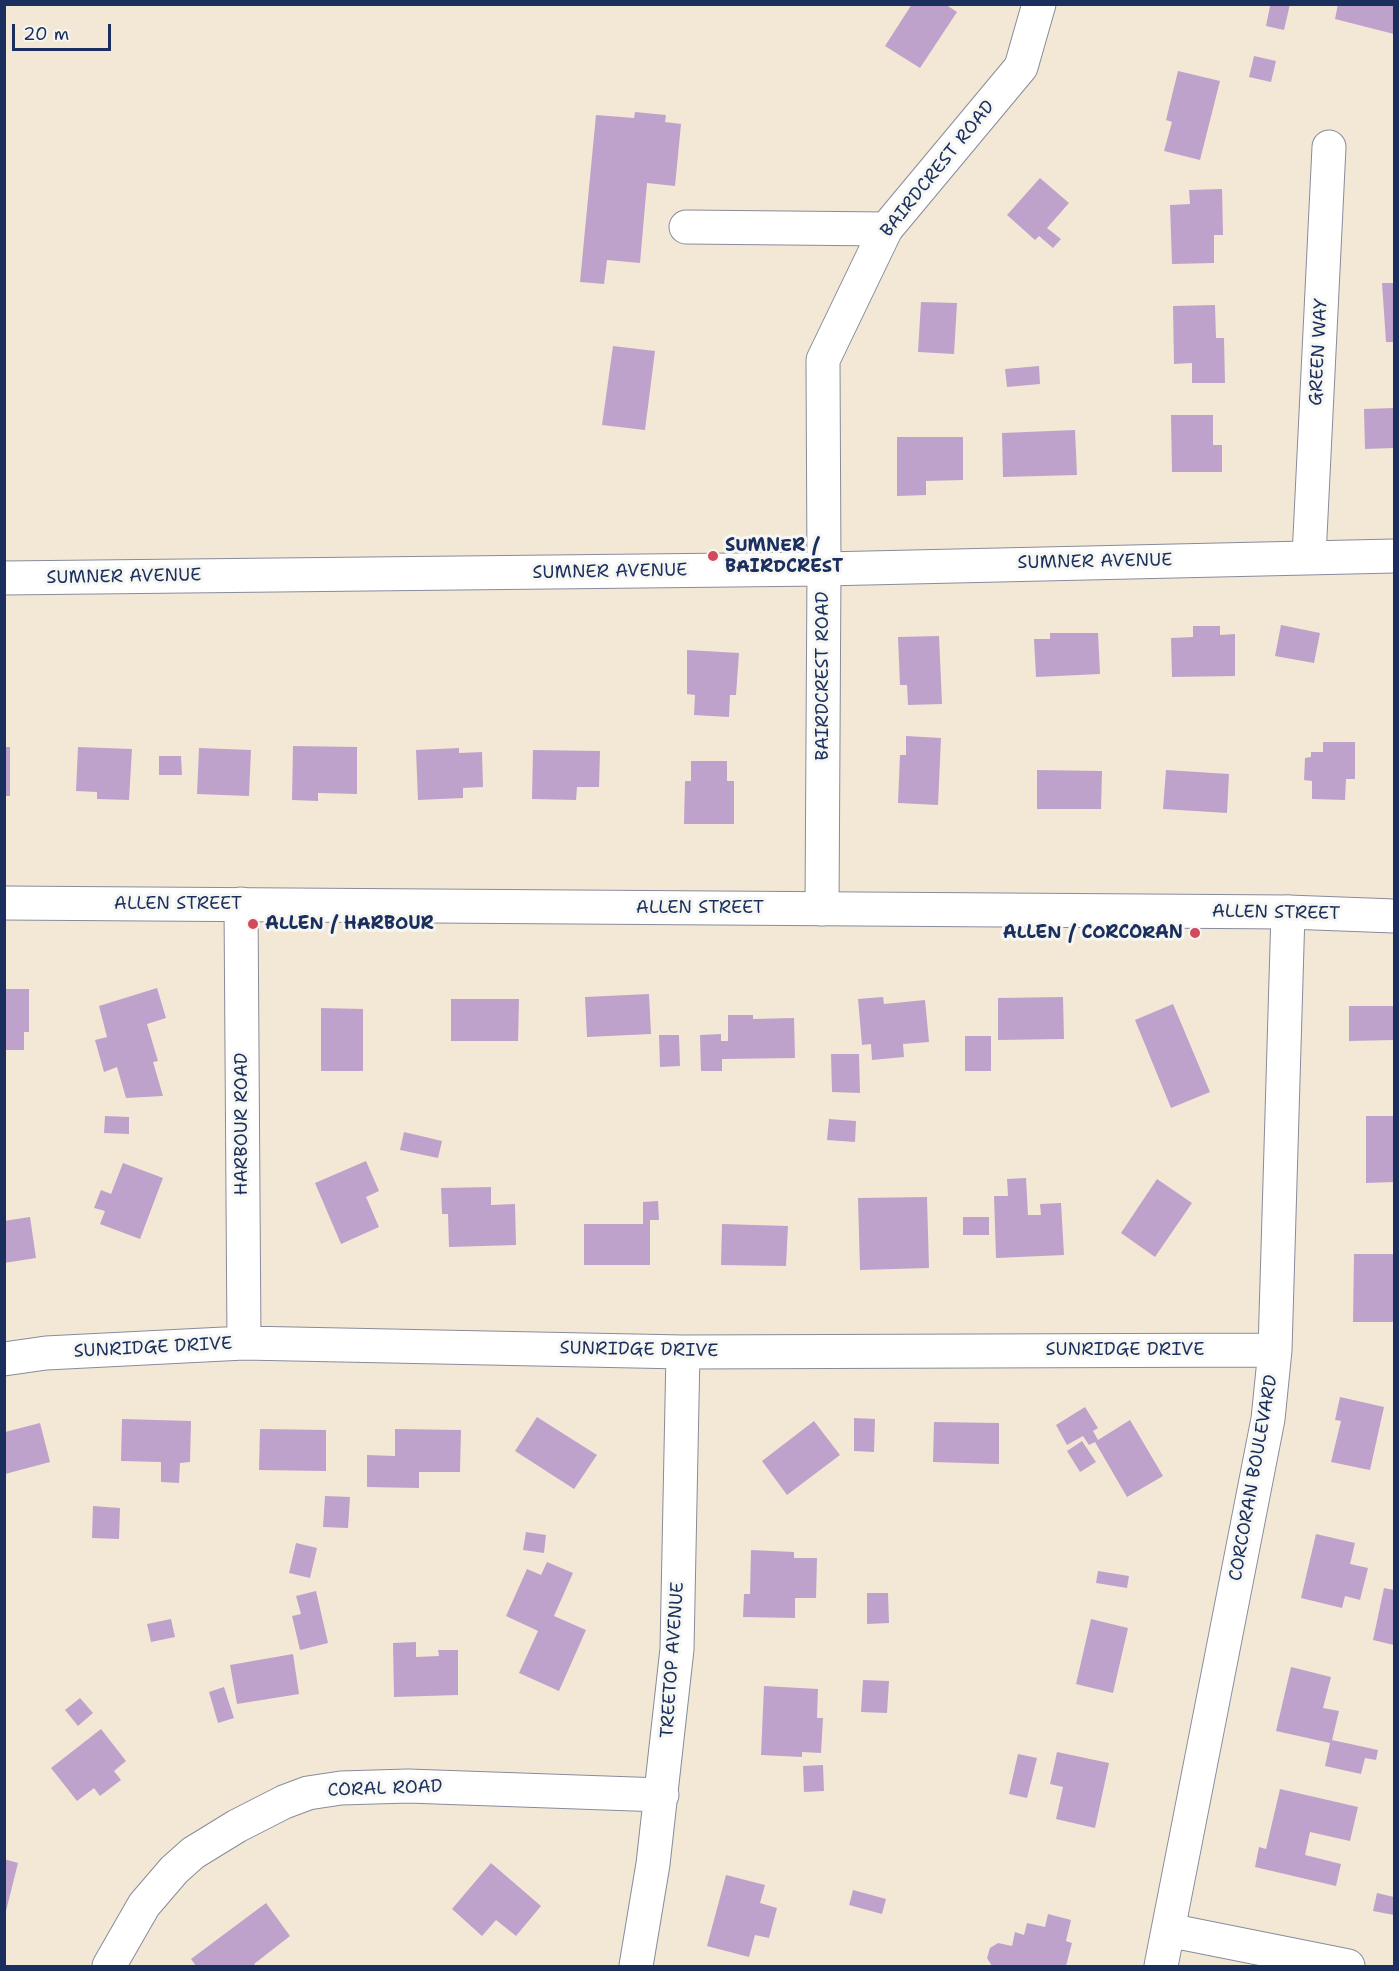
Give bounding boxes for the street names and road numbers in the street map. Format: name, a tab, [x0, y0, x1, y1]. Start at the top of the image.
street label: BAIRDCREST ROAD	[876, 96, 1000, 242]
street label: GREEN WAY	[1305, 298, 1333, 406]
street label: SUMNER AVENUE	[1017, 550, 1173, 574]
street label: SUMNER AVENUE	[532, 560, 688, 584]
street label: SUMNER AVENUE	[46, 565, 202, 589]
street label: BAIRDCREST ROAD	[812, 591, 834, 761]
street label: ALLEN STREET	[114, 893, 242, 915]
street label: ALLEN STREET	[636, 897, 764, 919]
street label: ALLEN STREET	[1212, 901, 1340, 925]
street label: HARBOUR ROAD	[231, 1053, 253, 1195]
street label: SUNRIDGE DRIVE	[73, 1333, 233, 1363]
street label: SUNRIDGE DRIVE	[559, 1338, 719, 1362]
street label: SUNRIDGE DRIVE	[1046, 1339, 1204, 1361]
street label: CORCORAN BOULEVARD	[1225, 1373, 1283, 1583]
street label: TREETOP AVENUE	[657, 1581, 689, 1739]
street label: CORAL ROAD	[327, 1776, 443, 1802]

